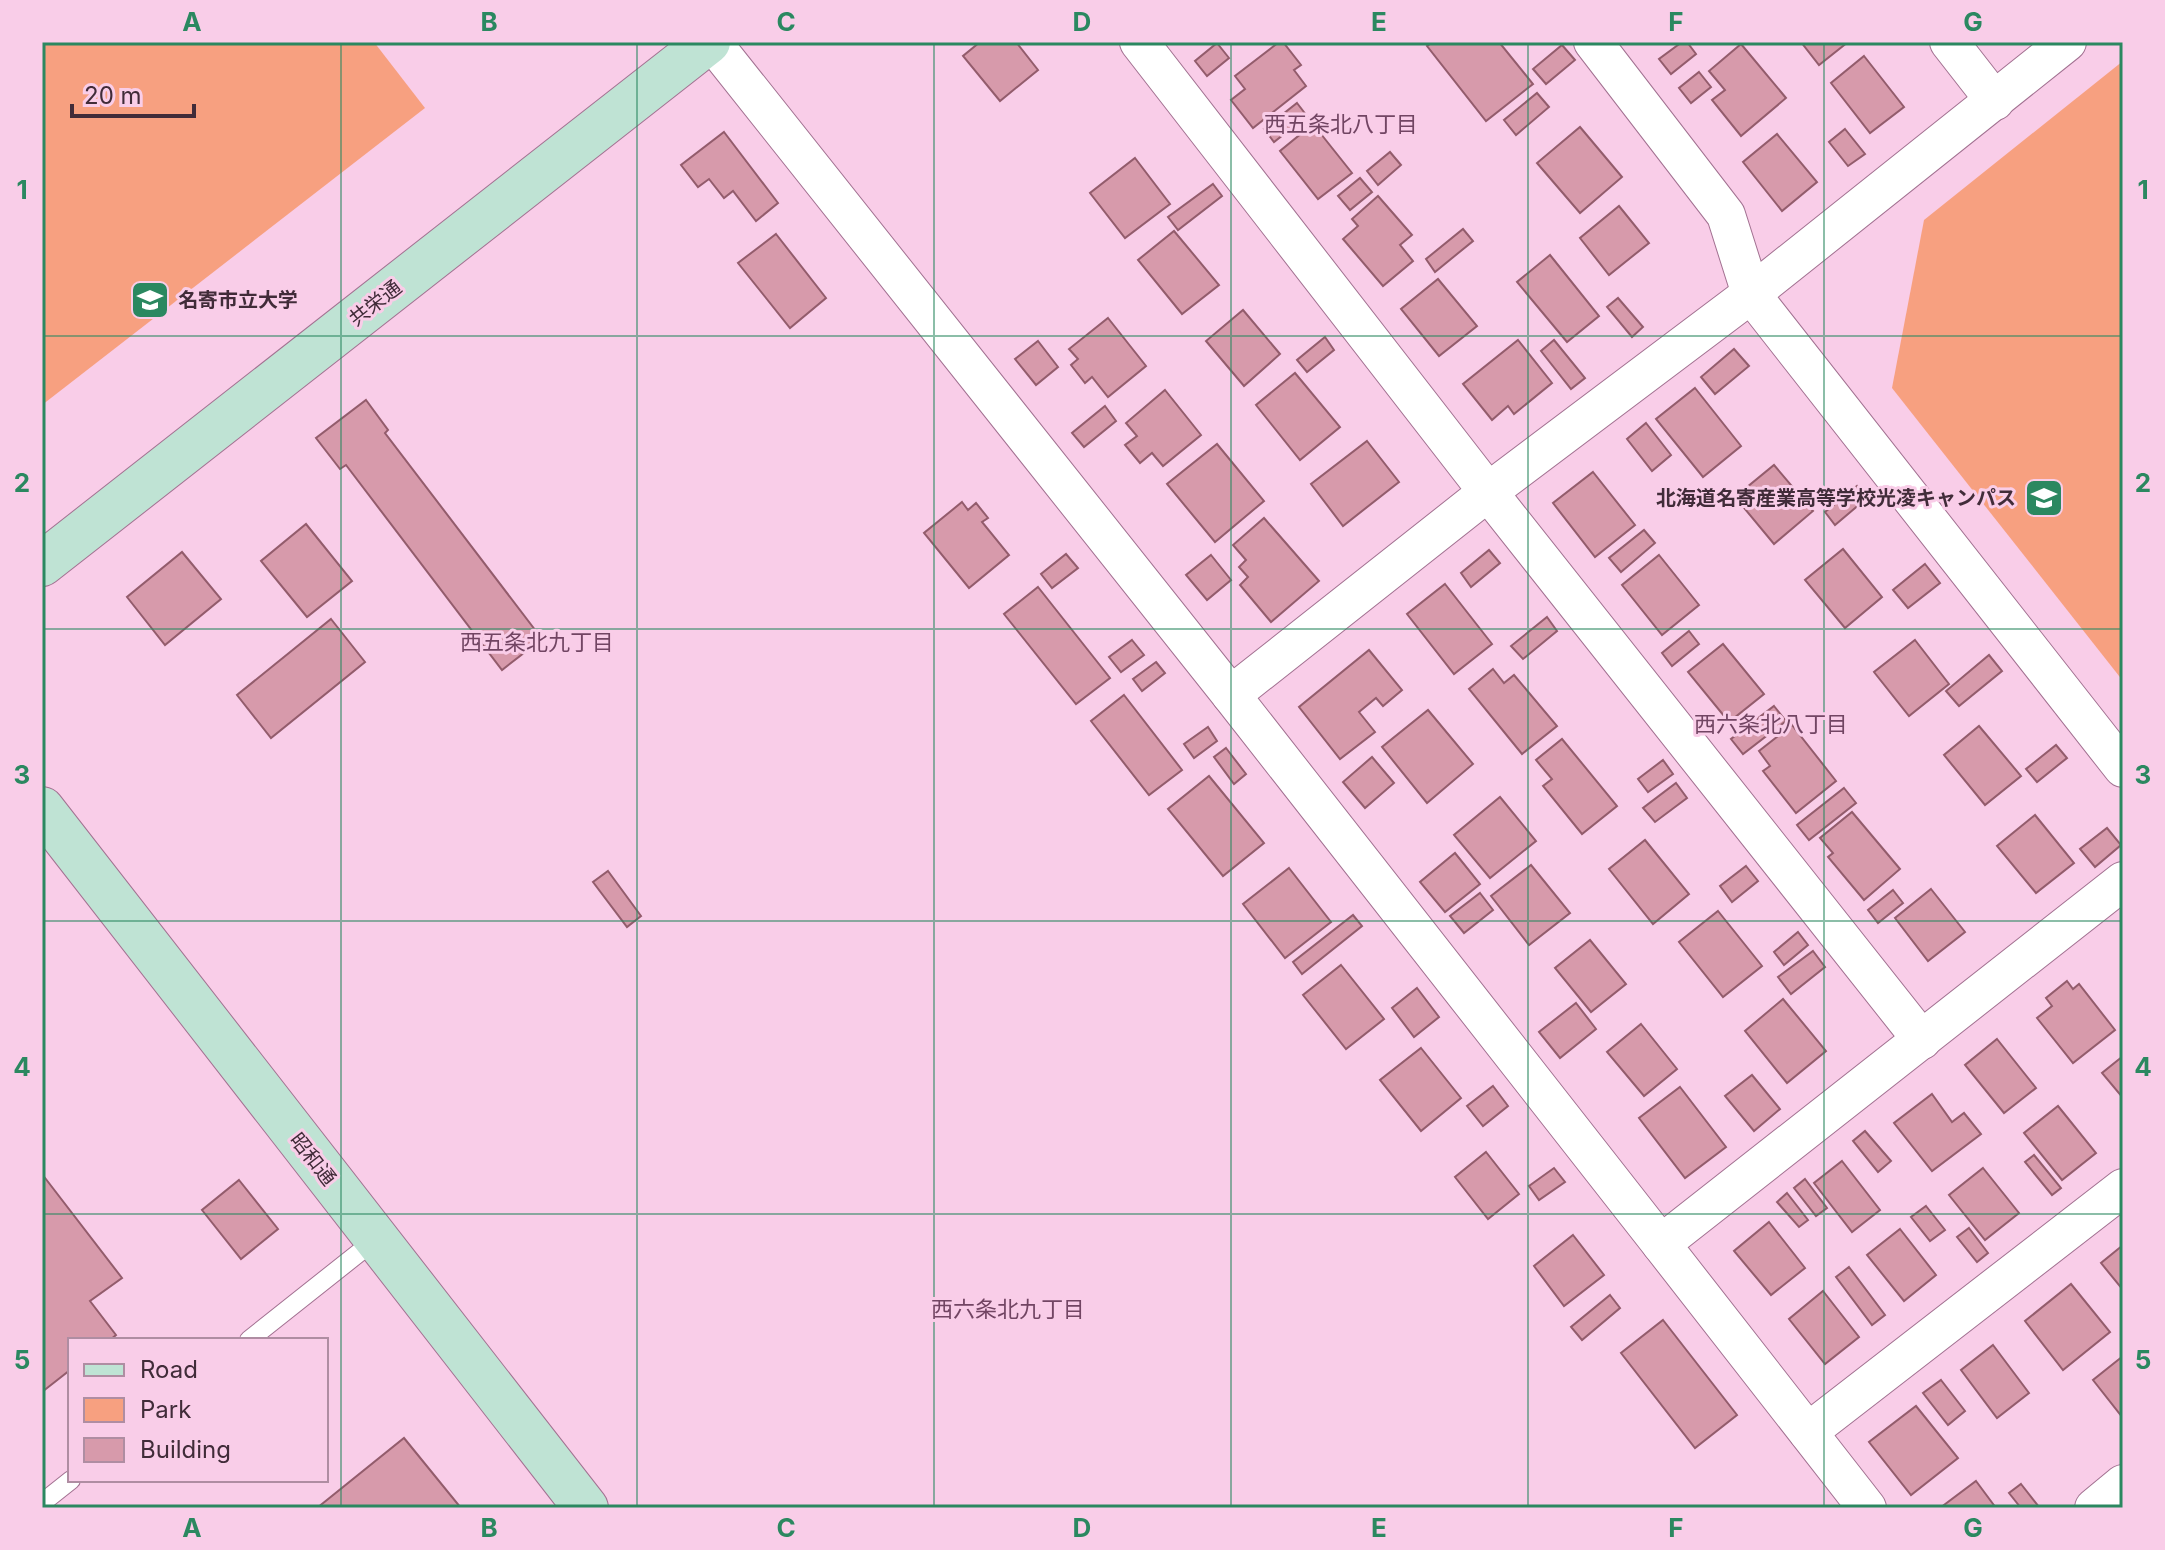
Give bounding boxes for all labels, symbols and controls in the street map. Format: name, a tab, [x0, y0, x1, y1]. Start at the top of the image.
text: A	[182, 6, 202, 37]
text: B	[480, 6, 498, 37]
text: C	[776, 6, 796, 37]
text: D	[1073, 6, 1091, 37]
text: E	[1371, 6, 1387, 37]
text: F	[1668, 6, 1684, 37]
text: G	[1963, 6, 1983, 37]
scale bar	[72, 68, 194, 118]
text: 20 m	[84, 81, 142, 110]
district label: 西五条北八丁目	[1264, 111, 1418, 137]
text: 1	[16, 174, 28, 205]
text: 1	[2137, 174, 2149, 205]
street label: 共栄通	[344, 275, 406, 331]
school or university icon: 名寄市立大学	[129, 279, 171, 321]
place label: 名寄市立大学	[178, 288, 298, 312]
text: 2	[14, 467, 30, 498]
text: 2	[2135, 467, 2151, 498]
school or university icon: 北海道名寄産業高等学校光凌キャンパス	[2023, 477, 2065, 519]
place label: 北海道名寄産業高等学校光凌キャンパス	[1656, 486, 2016, 510]
district label: 西五条北九丁目	[460, 629, 614, 655]
district label: 西六条北八丁目	[1694, 711, 1848, 737]
text: 3	[14, 759, 30, 790]
text: 3	[2135, 759, 2151, 790]
text: 4	[13, 1051, 31, 1082]
text: 4	[2134, 1051, 2152, 1082]
street label: 昭和通	[285, 1128, 341, 1190]
district label: 西六条北九丁目	[931, 1296, 1085, 1322]
legend	[68, 1338, 328, 1482]
text: 5	[14, 1344, 30, 1375]
text: 5	[2135, 1344, 2151, 1375]
text: Road	[140, 1355, 198, 1384]
text: Park	[140, 1395, 191, 1424]
text: Building	[140, 1435, 231, 1464]
text: A	[182, 1512, 202, 1543]
text: B	[480, 1512, 498, 1543]
text: C	[776, 1512, 796, 1543]
text: D	[1073, 1512, 1091, 1543]
text: E	[1371, 1512, 1387, 1543]
text: F	[1668, 1512, 1684, 1543]
text: G	[1963, 1512, 1983, 1543]

